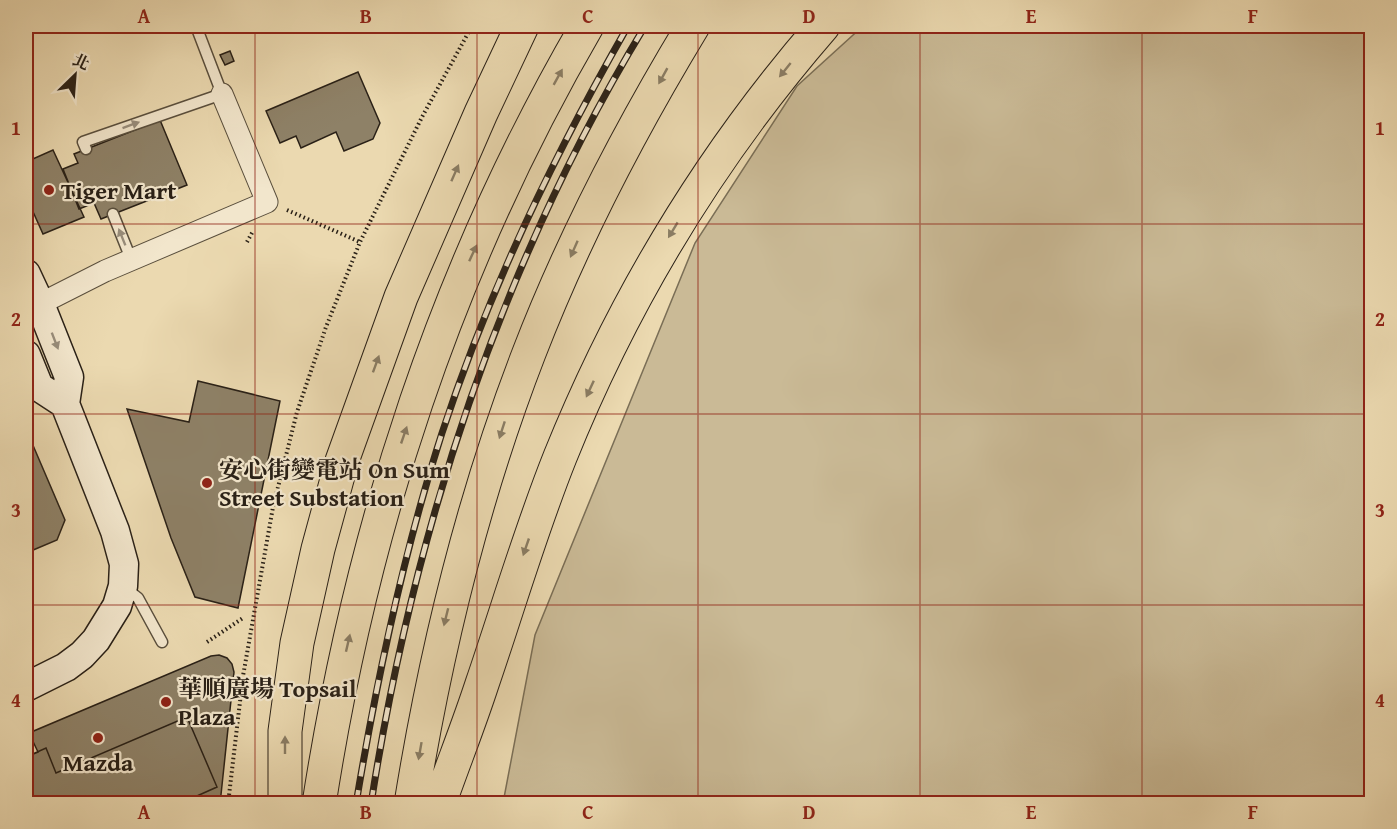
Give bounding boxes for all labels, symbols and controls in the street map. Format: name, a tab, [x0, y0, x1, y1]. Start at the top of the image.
text: A	[138, 1, 151, 30]
text: B	[360, 1, 372, 30]
text: C	[582, 1, 594, 30]
text: D	[802, 1, 816, 30]
text: E	[1026, 1, 1037, 30]
text: F	[1248, 1, 1258, 30]
north arrow	[45, 45, 105, 105]
text: 北	[69, 47, 94, 76]
one-way arrow	[779, 62, 792, 77]
one-way arrow	[553, 68, 563, 85]
one-way arrow	[658, 68, 668, 85]
text: 1	[11, 113, 21, 142]
text: 1	[1375, 113, 1385, 142]
one-way arrow	[122, 120, 140, 130]
one-way arrow	[450, 164, 459, 181]
place label: Tiger Mart	[61, 173, 176, 208]
marker: Tiger Mart	[42, 183, 56, 197]
one-way arrow	[668, 222, 679, 238]
one-way arrow	[117, 227, 127, 245]
one-way arrow	[569, 241, 578, 258]
one-way arrow	[468, 243, 478, 261]
text: 2	[11, 304, 21, 333]
text: 2	[1375, 304, 1385, 333]
one-way arrow	[50, 332, 60, 350]
one-way arrow	[371, 355, 381, 373]
one-way arrow	[586, 380, 595, 397]
one-way arrow	[496, 421, 506, 439]
one-way arrow	[399, 426, 409, 444]
place label: 安心街變電站 On Sum Street Substation	[219, 452, 450, 515]
marker: 安心街變電站 On Sum Street Substation	[200, 476, 214, 490]
text: 3	[11, 495, 21, 524]
text: 3	[1375, 495, 1385, 524]
one-way arrow	[521, 538, 531, 556]
one-way arrow	[441, 608, 451, 626]
one-way arrow	[344, 633, 353, 652]
place label: 華順廣場 Topsail Plaza	[178, 671, 357, 734]
text: 4	[11, 685, 21, 714]
text: 4	[1375, 685, 1385, 714]
marker: 華順廣場 Topsail Plaza	[159, 695, 173, 709]
marker: Mazda	[91, 731, 105, 745]
one-way arrow	[280, 736, 290, 755]
one-way arrow	[415, 742, 424, 761]
place label: Mazda	[63, 745, 134, 780]
text: A	[138, 797, 151, 826]
text: B	[360, 797, 372, 826]
text: C	[582, 797, 594, 826]
text: D	[802, 797, 816, 826]
text: E	[1026, 797, 1037, 826]
text: F	[1248, 797, 1258, 826]

